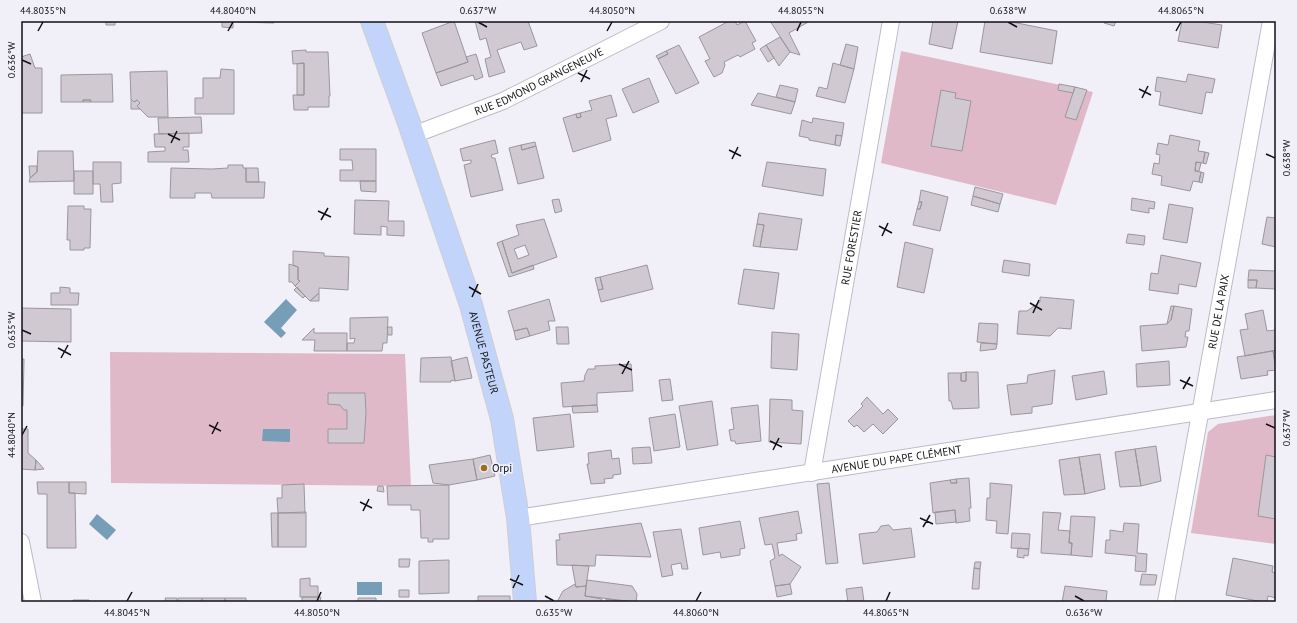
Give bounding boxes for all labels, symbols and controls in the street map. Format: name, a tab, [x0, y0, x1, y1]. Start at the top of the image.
text: 44.8035°N	[20, 4, 66, 17]
text: 44.8040°N	[210, 4, 256, 17]
text: 0.637°W	[460, 4, 497, 17]
text: 44.8050°N	[589, 4, 635, 17]
text: 44.8055°N	[778, 4, 824, 17]
text: 0.638°W	[990, 4, 1027, 17]
text: 44.8065°N	[1158, 4, 1204, 17]
text: 0.636°W	[5, 41, 18, 78]
street label: RUE EDMOND GRANGENEUVE	[472, 44, 606, 118]
text: 0.638°W	[1280, 139, 1293, 176]
street label: RUE FORESTIER	[838, 208, 865, 286]
street label: RUE DE LA PAIX	[1205, 273, 1232, 350]
street label: AVENUE PASTEUR	[466, 310, 502, 396]
text: 0.635°W	[5, 311, 18, 348]
text: 0.637°W	[1280, 409, 1293, 446]
text: 44.8040°N	[5, 412, 18, 458]
street label: AVENUE DU PAPE CLÉMENT	[830, 442, 963, 476]
place label: Orpi	[492, 461, 512, 475]
marker: Orpi	[479, 463, 489, 473]
text: 44.8045°N	[104, 606, 150, 619]
text: 44.8050°N	[294, 606, 340, 619]
text: 0.635°W	[536, 606, 573, 619]
text: 44.8060°N	[673, 606, 719, 619]
text: 44.8065°N	[863, 606, 909, 619]
text: 0.636°W	[1066, 606, 1103, 619]

